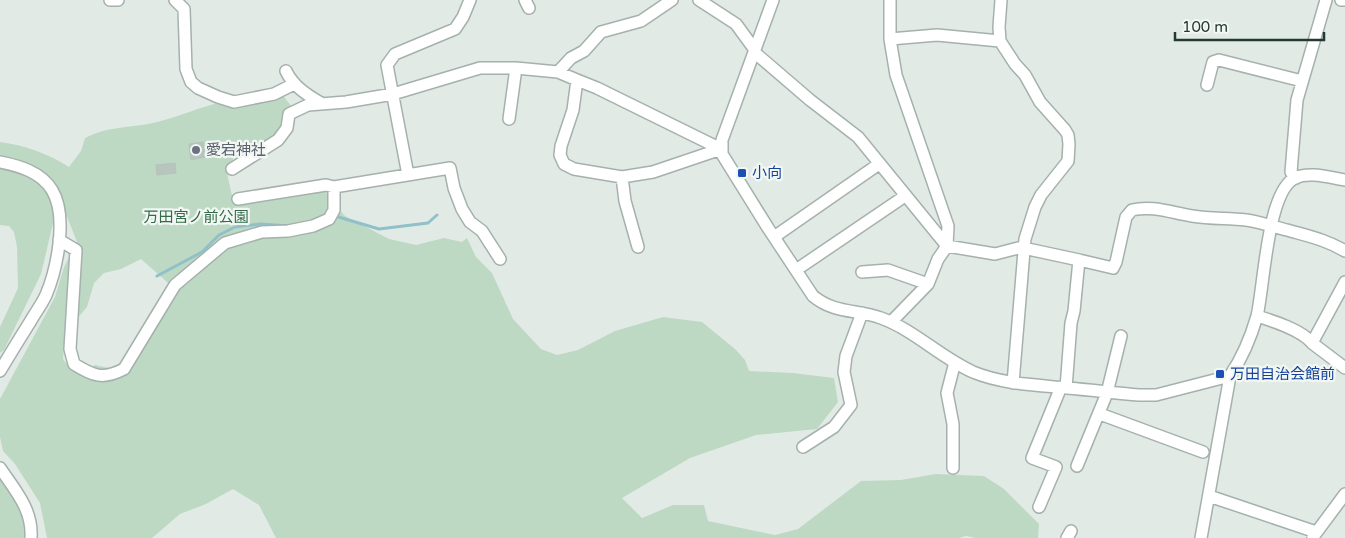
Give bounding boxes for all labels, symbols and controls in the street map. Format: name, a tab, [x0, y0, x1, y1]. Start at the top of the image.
scale bar	[1175, 10, 1324, 42]
text: 100 m	[1182, 18, 1228, 36]
place label: 愛宕神社	[206, 141, 266, 159]
marker: 愛宕神社	[190, 144, 202, 156]
place label: 小向	[752, 164, 782, 182]
marker: 小向	[736, 167, 748, 179]
park label: 万田宮ノ前公園	[143, 208, 249, 226]
place label: 万田自治会館前	[1230, 365, 1335, 383]
marker: 万田自治会館前	[1214, 368, 1226, 380]

